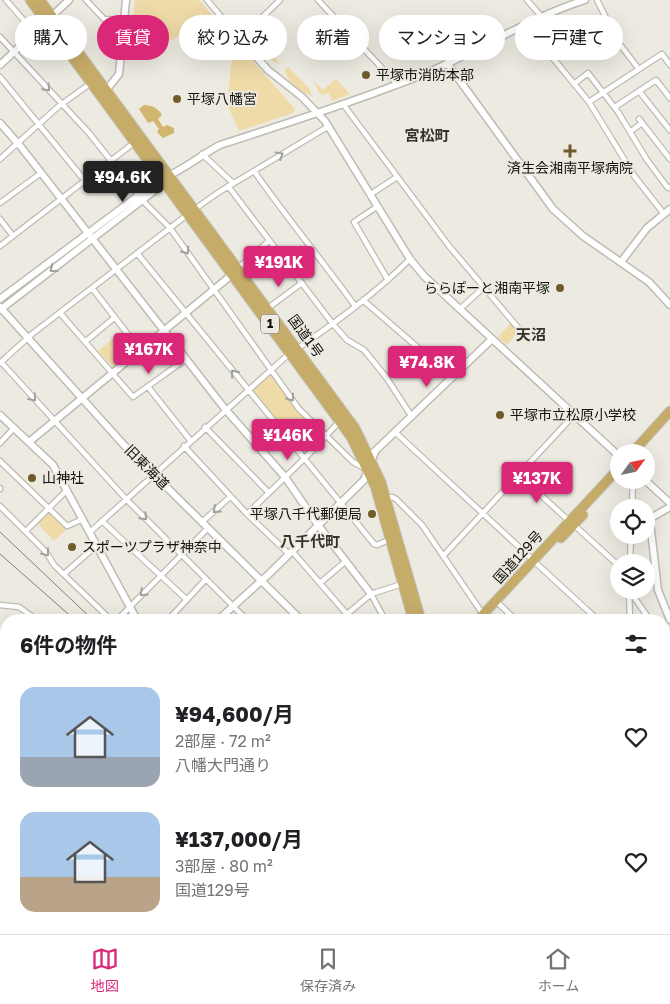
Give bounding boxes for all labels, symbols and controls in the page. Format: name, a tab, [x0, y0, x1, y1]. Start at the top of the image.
chip: 購入	[15, 15, 87, 60]
chip: 賃貸	[97, 15, 169, 60]
chip: 絞り込み	[179, 15, 287, 60]
chip: 新着	[297, 15, 369, 60]
chip: マンション	[379, 15, 505, 60]
chip: 一戸建て	[515, 15, 623, 60]
place label: 平塚市消防本部	[376, 66, 474, 83]
marker: 平塚市消防本部	[360, 69, 372, 81]
one-way arrow	[41, 82, 50, 91]
place label: 平塚八幡宮	[187, 90, 257, 107]
marker: 平塚八幡宮	[171, 93, 183, 105]
district label: 宮松町	[404, 126, 450, 144]
marker: 済生会湘南平塚病院	[563, 144, 577, 158]
one-way arrow	[275, 152, 284, 162]
place label: 済生会湘南平塚病院	[507, 159, 633, 176]
pin: ¥94.6K	[82, 160, 164, 203]
text: ¥94.6K	[94, 167, 152, 187]
one-way arrow	[180, 245, 189, 255]
pin: ¥191K	[244, 246, 314, 288]
text: ¥191K	[255, 252, 303, 272]
one-way arrow	[49, 263, 59, 272]
place label: ららぽーと湘南平塚	[424, 279, 550, 296]
marker: ららぽーと湘南平塚	[554, 282, 566, 294]
street label: 国道1号	[285, 311, 328, 360]
road number: 1	[261, 314, 279, 334]
district label: 天沼	[516, 325, 546, 343]
pin: ¥167K	[114, 332, 184, 375]
text: ¥167K	[124, 339, 174, 359]
pin: ¥74.8K	[386, 346, 468, 388]
text: ¥74.8K	[399, 352, 455, 372]
one-way arrow	[232, 370, 240, 379]
one-way arrow	[285, 392, 293, 401]
one-way arrow	[27, 393, 36, 402]
place label: 平塚市立松原小学校	[510, 406, 636, 423]
marker: 平塚市立松原小学校	[494, 409, 506, 421]
pin: ¥146K	[253, 418, 323, 461]
text: ¥146K	[263, 425, 313, 445]
street label: 旧東海道	[122, 441, 173, 492]
north arrow	[610, 444, 655, 489]
map controls	[610, 444, 655, 599]
pin: ¥137K	[502, 462, 572, 504]
text: ¥137K	[513, 468, 561, 488]
place label: 山神社	[42, 469, 84, 486]
marker: 山神社	[26, 472, 38, 484]
button: locate	[610, 499, 655, 544]
one-way arrow	[213, 504, 222, 513]
place label: 平塚八千代郵便局	[250, 505, 362, 522]
marker: 平塚八千代郵便局	[366, 508, 378, 520]
one-way arrow	[138, 511, 147, 520]
street label: 国道129号	[489, 527, 546, 587]
district label: 八千代町	[280, 532, 340, 550]
place label: スポーツプラザ神奈中	[82, 538, 222, 555]
marker: スポーツプラザ神奈中	[66, 541, 78, 553]
one-way arrow	[40, 547, 49, 557]
button: layers	[610, 554, 655, 599]
one-way arrow	[140, 587, 149, 596]
icon: filters	[622, 630, 650, 658]
text: 6件の物件	[20, 632, 117, 658]
text: ¥94,600/月	[175, 701, 294, 727]
icon: home	[60, 707, 120, 767]
icon: heart	[622, 723, 650, 751]
text: 2部屋 · 72 m²	[175, 731, 271, 751]
text: 八幡大門通り	[175, 755, 271, 775]
text: ¥137,000/月	[175, 826, 303, 852]
icon: home	[60, 832, 120, 892]
icon: heart	[622, 848, 650, 876]
text: 3部屋 · 80 m²	[175, 856, 273, 876]
text: 国道129号	[175, 880, 250, 900]
tab: 地図	[91, 945, 119, 995]
tab: 保存済み	[300, 945, 356, 995]
tab: ホーム	[538, 945, 579, 995]

